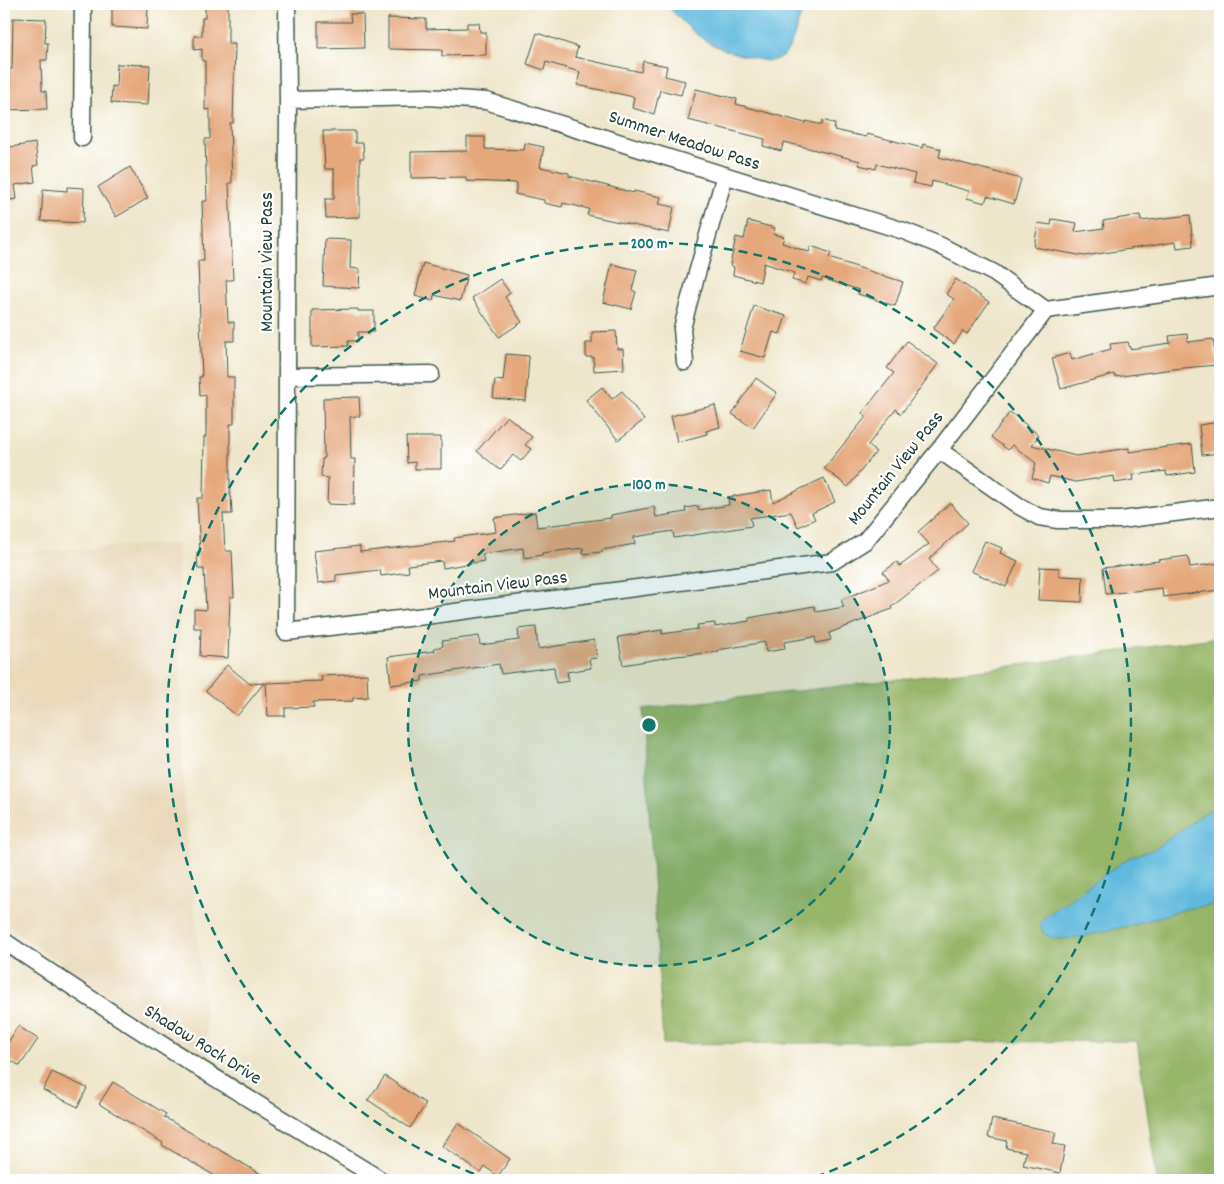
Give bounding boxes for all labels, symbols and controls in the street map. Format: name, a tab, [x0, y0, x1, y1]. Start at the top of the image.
street label: Summer Meadow Pass	[605, 105, 763, 179]
street label: Mountain View Pass	[255, 192, 282, 332]
text: 200 m	[631, 234, 667, 256]
street label: Mountain View Pass	[842, 406, 952, 532]
text: 100 m	[632, 475, 666, 497]
street label: Mountain View Pass	[427, 565, 569, 609]
centre of rings	[640, 716, 658, 734]
street label: Shadow Rock Drive	[138, 999, 266, 1093]

